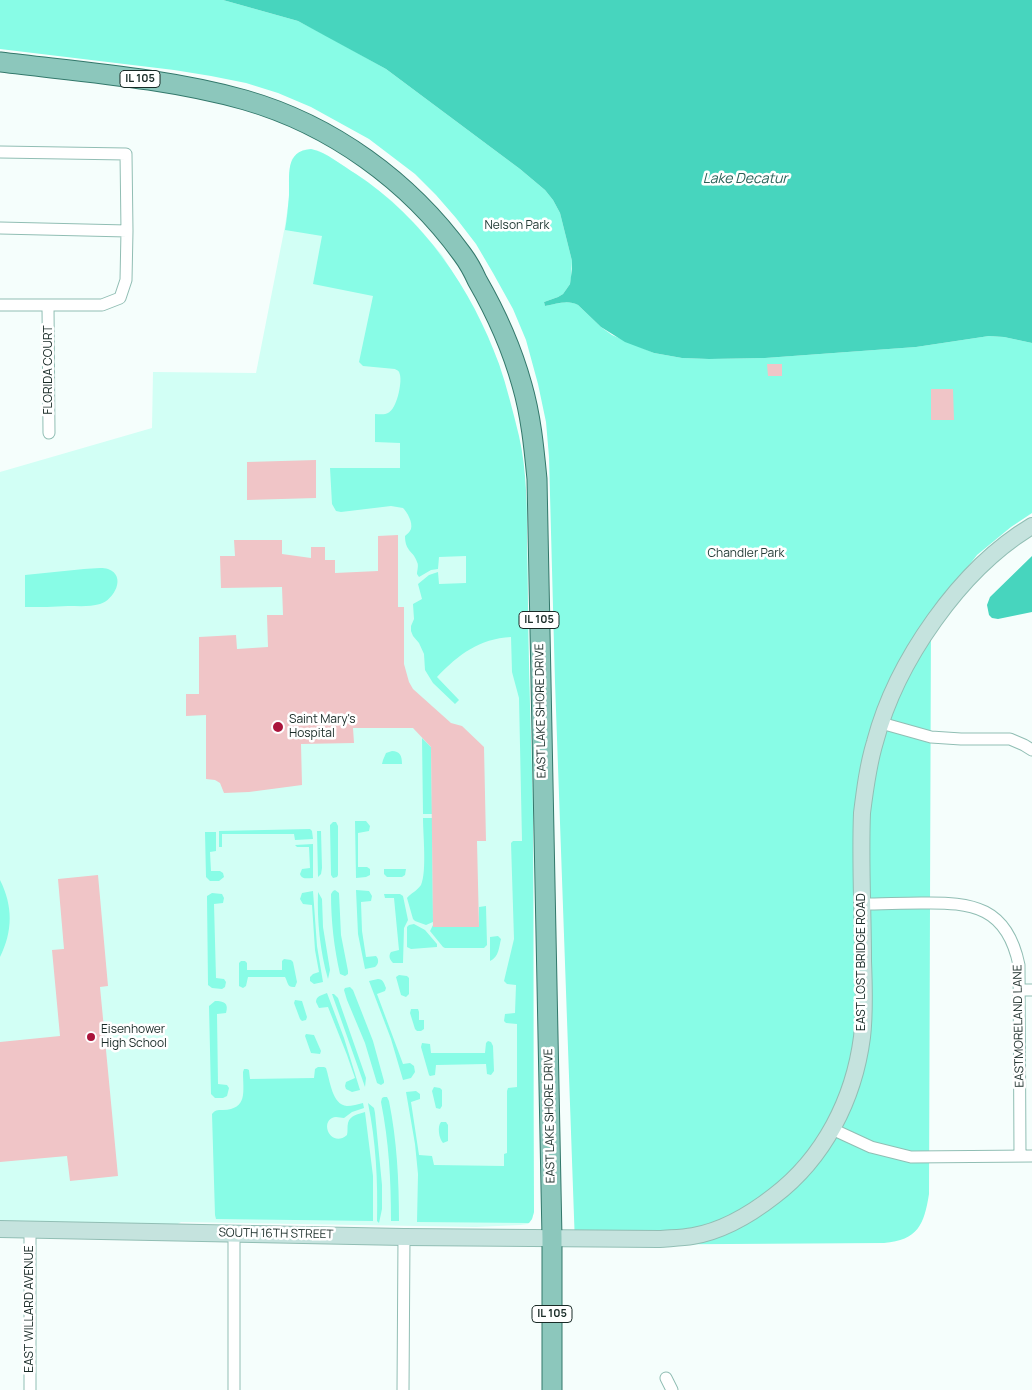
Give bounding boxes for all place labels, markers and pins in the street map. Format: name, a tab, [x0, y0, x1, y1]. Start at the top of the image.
place label: Saint Mary's Hospital	[289, 713, 355, 741]
marker: Saint Mary's Hospital	[271, 720, 285, 734]
place label: Eisenhower High School	[101, 1023, 167, 1051]
marker: Eisenhower High School	[85, 1031, 97, 1043]

